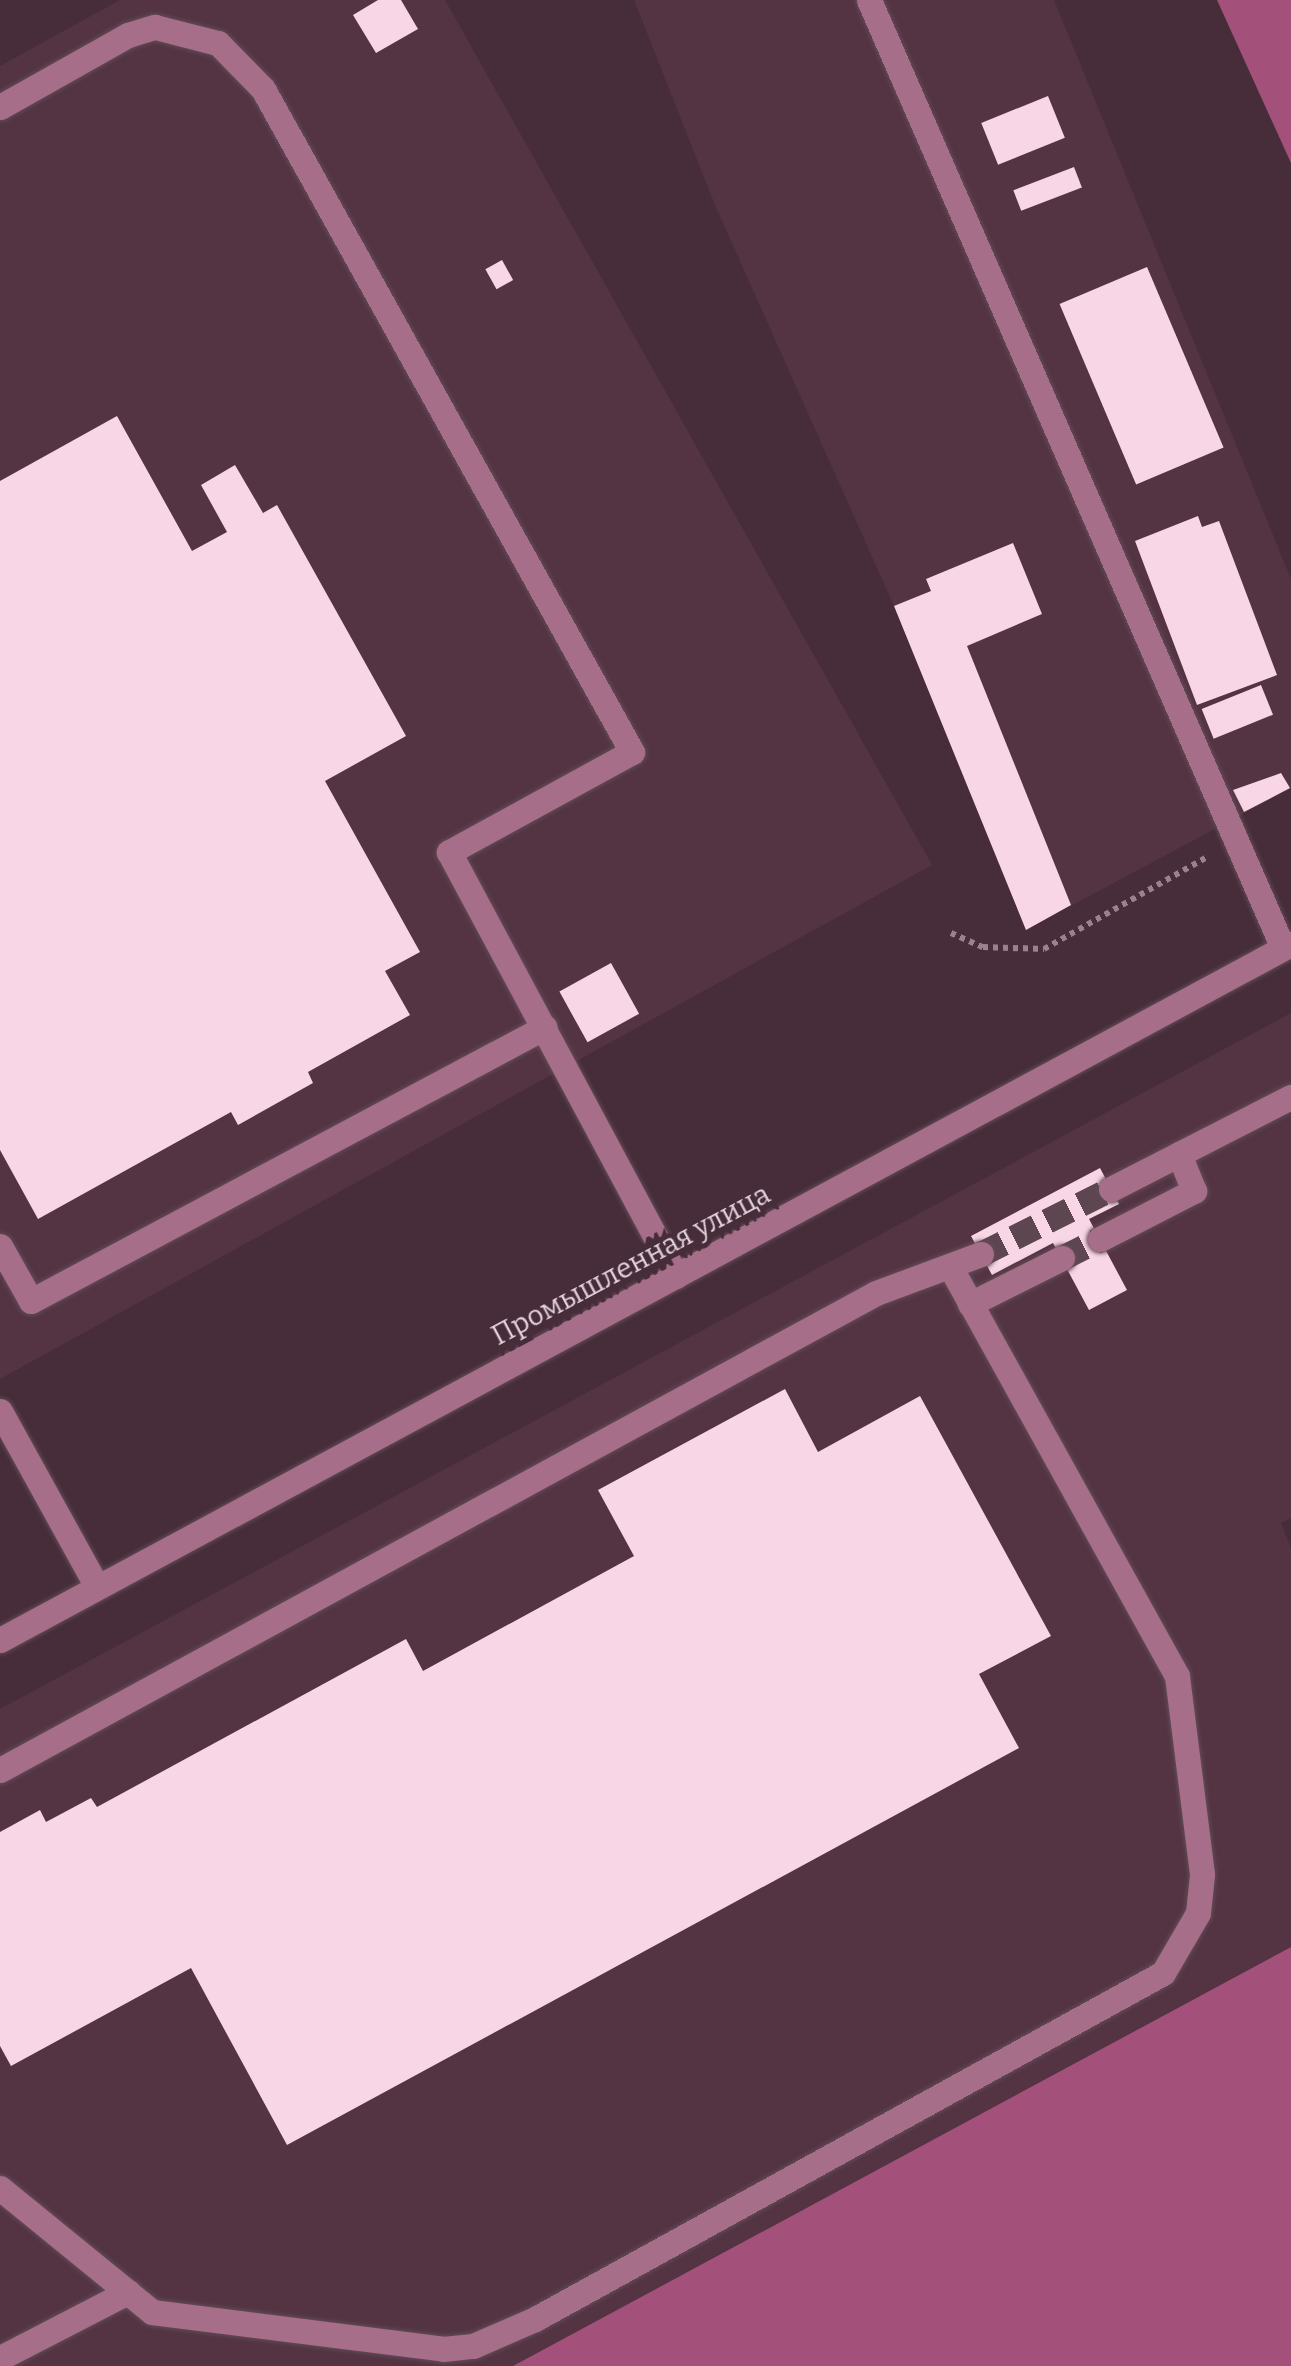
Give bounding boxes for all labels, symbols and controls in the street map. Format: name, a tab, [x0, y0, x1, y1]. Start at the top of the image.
street label: Промышленная улица	[486, 1177, 776, 1353]

